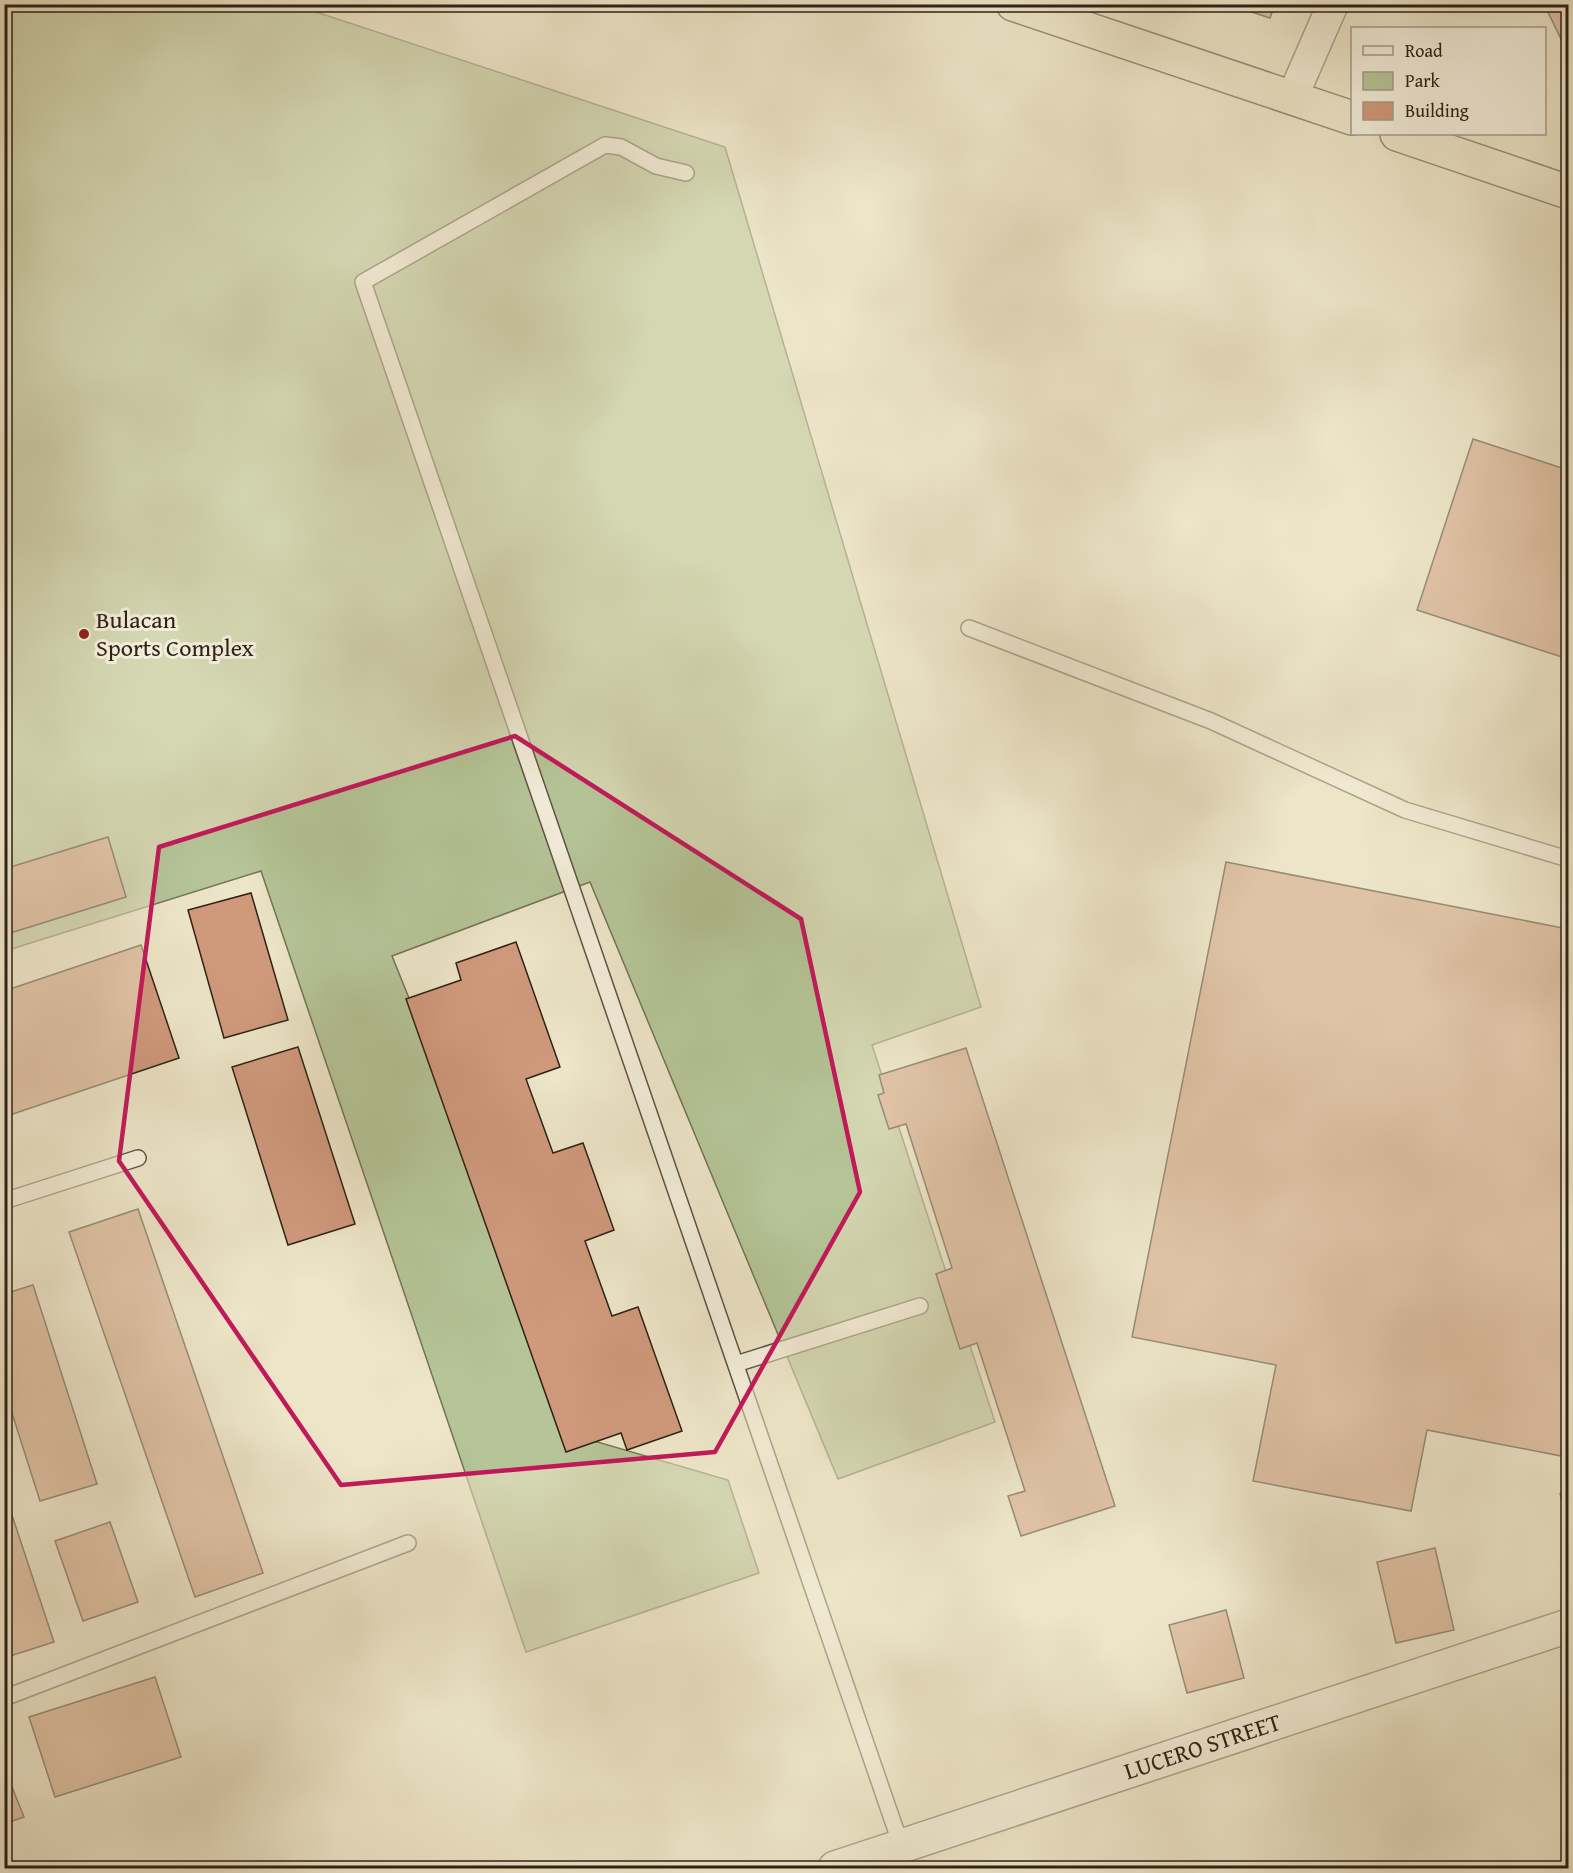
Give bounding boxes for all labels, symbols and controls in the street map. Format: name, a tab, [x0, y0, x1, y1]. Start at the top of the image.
legend	[1351, 27, 1546, 135]
text: Road	[1405, 37, 1443, 64]
text: Park	[1405, 67, 1441, 94]
text: Building	[1405, 97, 1469, 124]
place label: Bulacan Sports Complex	[96, 602, 255, 665]
marker: Bulacan Sports Complex	[77, 627, 91, 641]
street label: LUCERO STREET	[1119, 1704, 1285, 1788]

